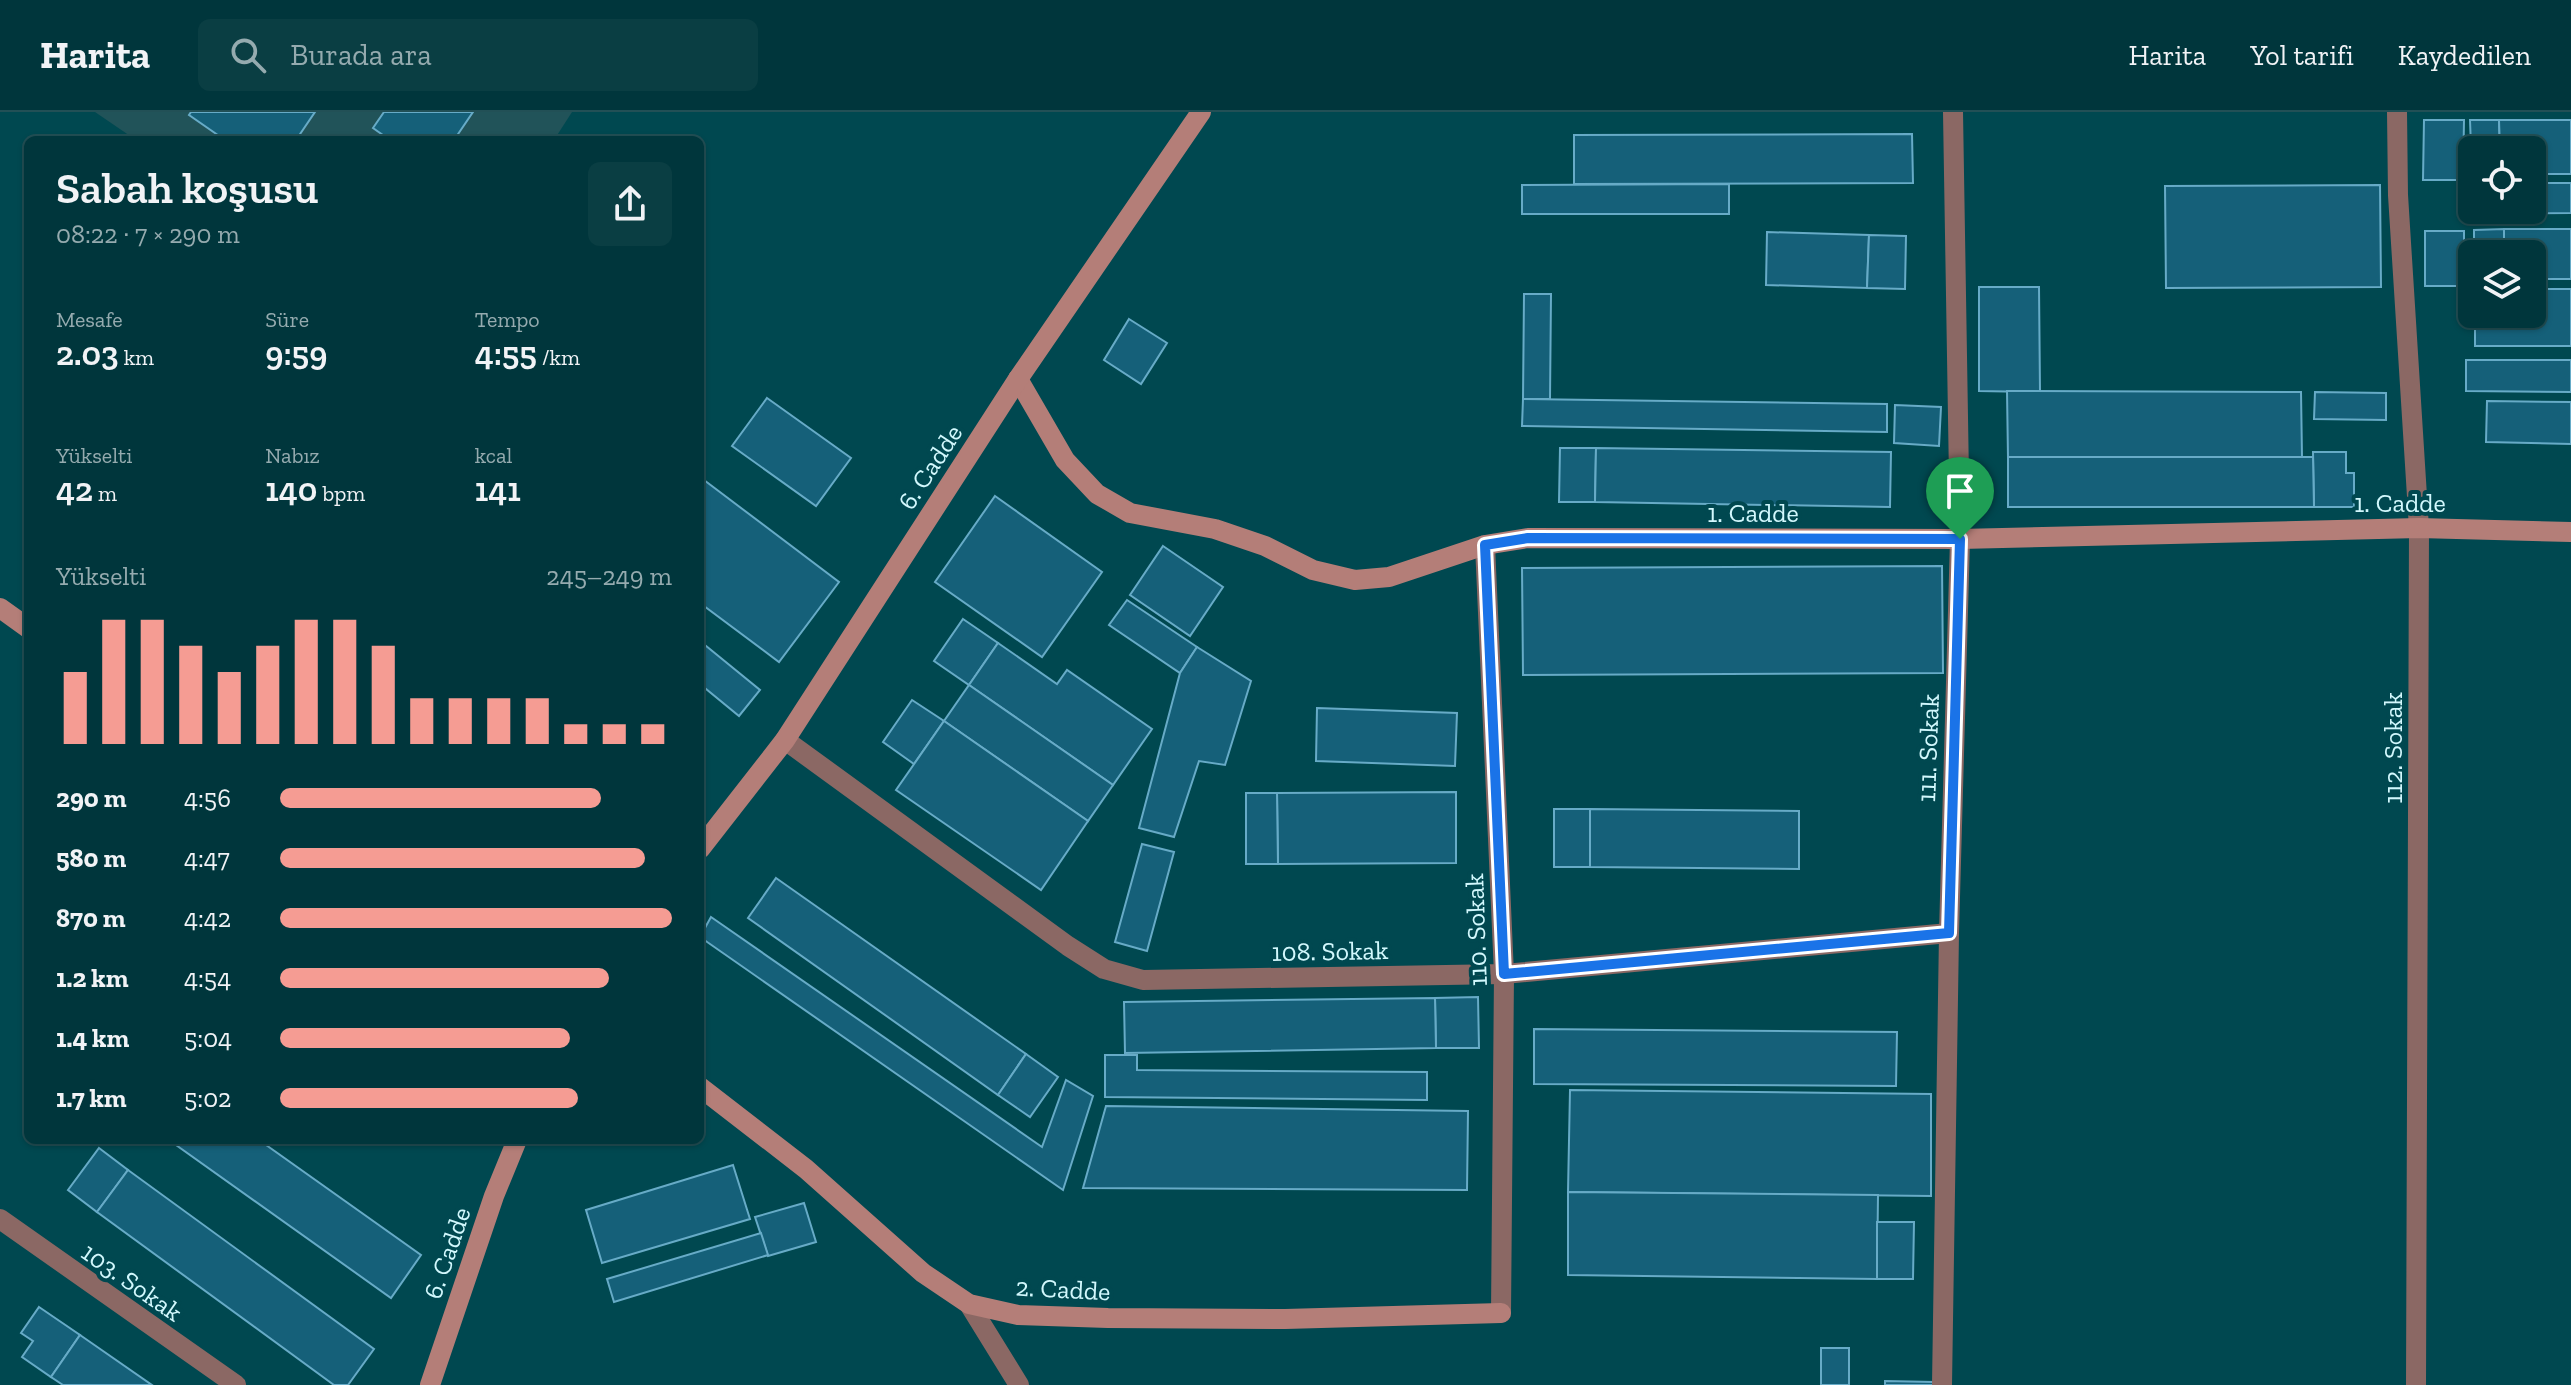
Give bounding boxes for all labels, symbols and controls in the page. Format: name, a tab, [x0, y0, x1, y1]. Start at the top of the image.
search box	[198, 19, 758, 91]
text: Harita	[40, 32, 150, 78]
icon: search	[226, 33, 270, 77]
text: Burada ara	[290, 37, 432, 73]
text: Harita	[2128, 39, 2206, 72]
text: Yol tarifi	[2250, 39, 2354, 72]
text: Kaydedilen	[2398, 39, 2531, 72]
map controls	[2458, 136, 2546, 328]
button: locate	[2458, 136, 2546, 224]
text: Sabah koşusu	[56, 161, 318, 214]
button: share	[588, 162, 672, 246]
text: 08:22 · 7 × 290 m	[56, 218, 240, 250]
button: layers	[2458, 240, 2546, 328]
text: Mesafe	[56, 306, 123, 333]
text: Süre	[265, 306, 309, 333]
text: Tempo	[475, 306, 540, 333]
text: 2.03	[56, 333, 119, 374]
text: 9:59	[265, 333, 327, 374]
text: 4:55	[475, 333, 537, 374]
text: km	[119, 344, 154, 371]
text: /km	[537, 344, 580, 371]
street label: 6. Cadde	[891, 418, 969, 516]
text: Yükselti	[56, 442, 132, 469]
text: Nabız	[265, 442, 320, 469]
text: kcal	[475, 442, 512, 469]
pin	[1926, 457, 1994, 539]
text: 42	[56, 469, 93, 510]
text: 140	[265, 469, 317, 510]
text: 141	[475, 469, 521, 510]
icon: arrive	[1938, 469, 1982, 513]
text: m	[93, 480, 117, 507]
text: bpm	[317, 480, 365, 507]
street label: 1. Cadde	[2354, 487, 2446, 519]
street label: 1. Cadde	[1707, 497, 1799, 529]
text: Yükselti	[56, 560, 146, 592]
text: 245–249 m	[546, 560, 672, 592]
street label: 112. Sokak	[2377, 692, 2409, 804]
street label: 111. Sokak	[1910, 693, 1946, 803]
text: 290 m	[56, 782, 127, 814]
text: 4:56	[184, 782, 231, 814]
text: 580 m	[56, 842, 126, 874]
text: 4:47	[184, 842, 230, 874]
street label: 110. Sokak	[1458, 873, 1494, 987]
text: 870 m	[56, 902, 126, 934]
text: 4:42	[184, 902, 231, 934]
street label: 108. Sokak	[1271, 934, 1389, 968]
text: 1.2 km	[56, 962, 128, 994]
text: 4:54	[184, 962, 231, 994]
text: 1.4 km	[56, 1022, 129, 1054]
text: 5:04	[184, 1022, 232, 1054]
text: 1.7 km	[56, 1082, 127, 1114]
text: 5:02	[184, 1082, 232, 1114]
street label: 6. Cadde	[416, 1203, 478, 1303]
street label: 103. Sokak	[75, 1236, 189, 1329]
street label: 2. Cadde	[1015, 1271, 1111, 1307]

